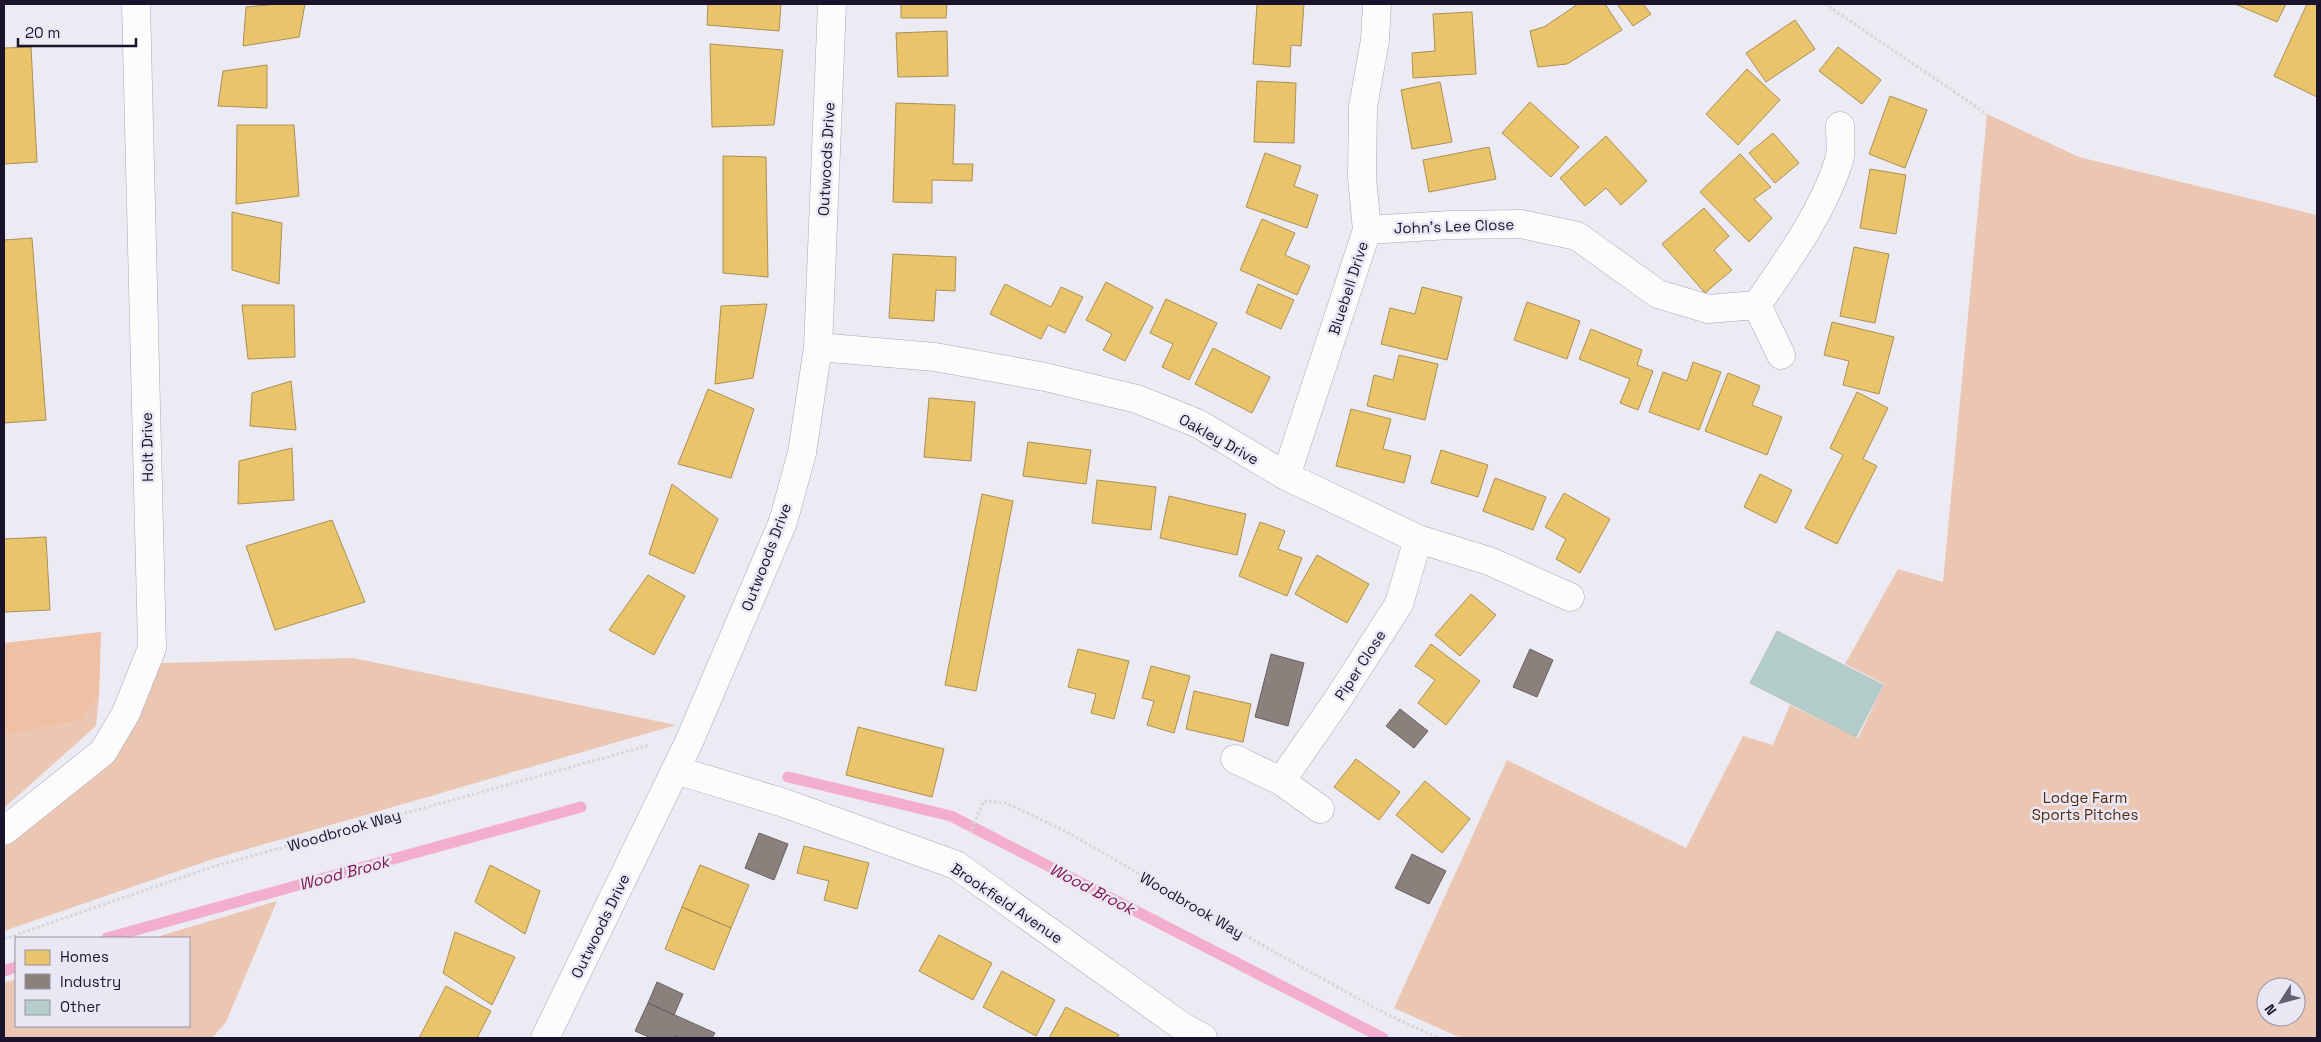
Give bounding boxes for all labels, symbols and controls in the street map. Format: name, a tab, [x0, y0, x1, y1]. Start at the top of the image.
scale bar	[18, 15, 135, 47]
text: 20 m	[25, 23, 60, 42]
street label: Outwoods Drive	[814, 102, 838, 216]
street label: John's Lee Close	[1394, 214, 1515, 238]
street label: Bluebell Drive	[1324, 239, 1372, 337]
street label: Oakley Drive	[1176, 409, 1262, 469]
street label: Holt Drive	[137, 412, 157, 482]
street label: Outwoods Drive	[737, 500, 795, 614]
street label: Piper Close	[1330, 626, 1390, 704]
park label: Lodge Farm Sports Pitches	[2032, 788, 2138, 824]
street label: Woodbrook Way	[285, 805, 403, 855]
water label: Wood Brook	[297, 850, 394, 895]
street label: Brookfield Avenue	[948, 859, 1067, 947]
water label: Wood Brook	[1046, 859, 1140, 920]
street label: Woodbrook Way	[1137, 867, 1247, 943]
street label: Outwoods Drive	[566, 871, 634, 981]
legend	[15, 937, 190, 1027]
text: Homes	[60, 947, 109, 966]
text: Industry	[60, 972, 121, 991]
north arrow	[2256, 977, 2306, 1027]
text: Other	[60, 997, 101, 1016]
text: N	[2260, 1001, 2281, 1019]

